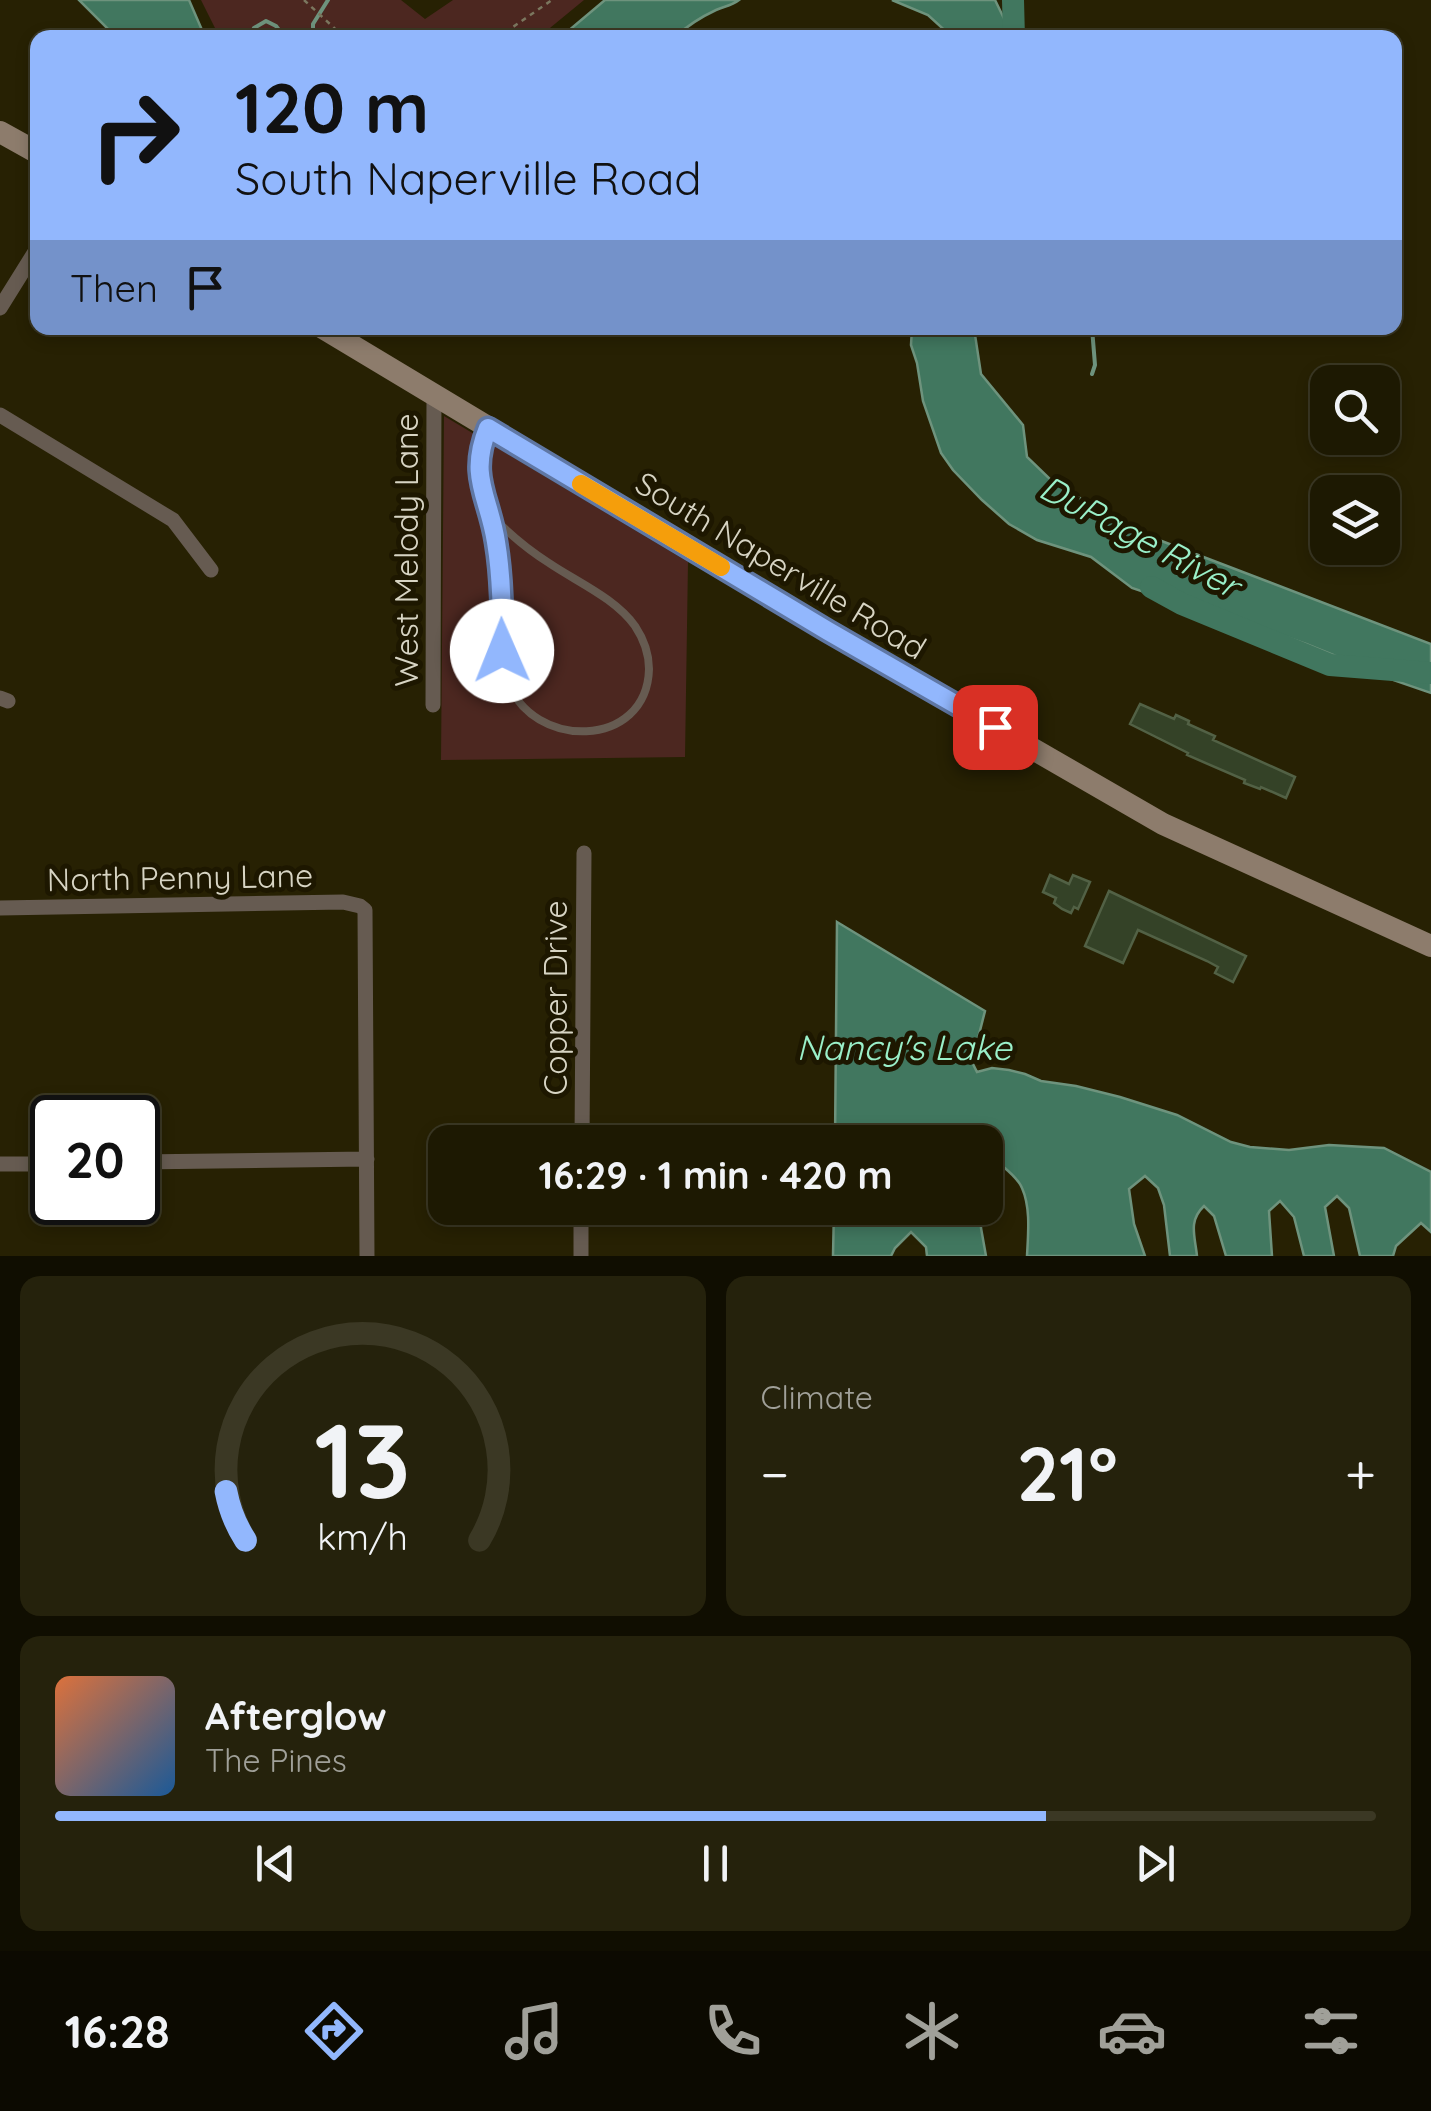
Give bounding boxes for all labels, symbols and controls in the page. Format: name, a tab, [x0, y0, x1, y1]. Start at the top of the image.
text: 120 m	[235, 63, 429, 151]
icon: right	[70, 70, 200, 200]
text: South Naperville Road	[235, 150, 702, 206]
icon: arrive	[178, 260, 233, 315]
text: Then	[70, 264, 158, 312]
map controls	[1310, 365, 1400, 565]
button: search	[1310, 365, 1400, 455]
street label: West Melody Lane	[386, 413, 426, 687]
street label: South Naperville Road	[629, 462, 933, 668]
water label: DuPage River	[1033, 465, 1251, 609]
button: layers	[1310, 475, 1400, 565]
position arrow	[450, 599, 554, 703]
pin	[953, 685, 1038, 770]
icon: arrive	[968, 700, 1023, 755]
street label: North Penny Lane	[47, 855, 313, 899]
street label: Copper Drive	[535, 900, 575, 1096]
water label: Nancy's Lake	[796, 1025, 1013, 1069]
speed limit sign: 20	[30, 1095, 160, 1225]
text: 16:29 · 1 min · 420 m	[539, 1151, 892, 1199]
text: Climate	[761, 1377, 873, 1417]
text: 13	[315, 1394, 411, 1524]
text: 21°	[1016, 1426, 1118, 1520]
text: −	[761, 1439, 789, 1508]
text: +	[1345, 1439, 1376, 1508]
text: km/h	[317, 1514, 408, 1559]
text: Afterglow	[205, 1692, 387, 1740]
text: The Pines	[205, 1740, 347, 1780]
icon: previous	[248, 1836, 303, 1891]
icon: pause	[688, 1836, 743, 1891]
icon: next	[1128, 1836, 1183, 1891]
icon: directions	[299, 1996, 369, 2066]
icon: music	[499, 1996, 569, 2066]
icon: phone	[698, 1996, 768, 2066]
icon: climate	[897, 1996, 967, 2066]
icon: car	[1097, 1996, 1167, 2066]
icon: filters	[1296, 1996, 1366, 2066]
text: 16:28	[65, 2003, 170, 2059]

